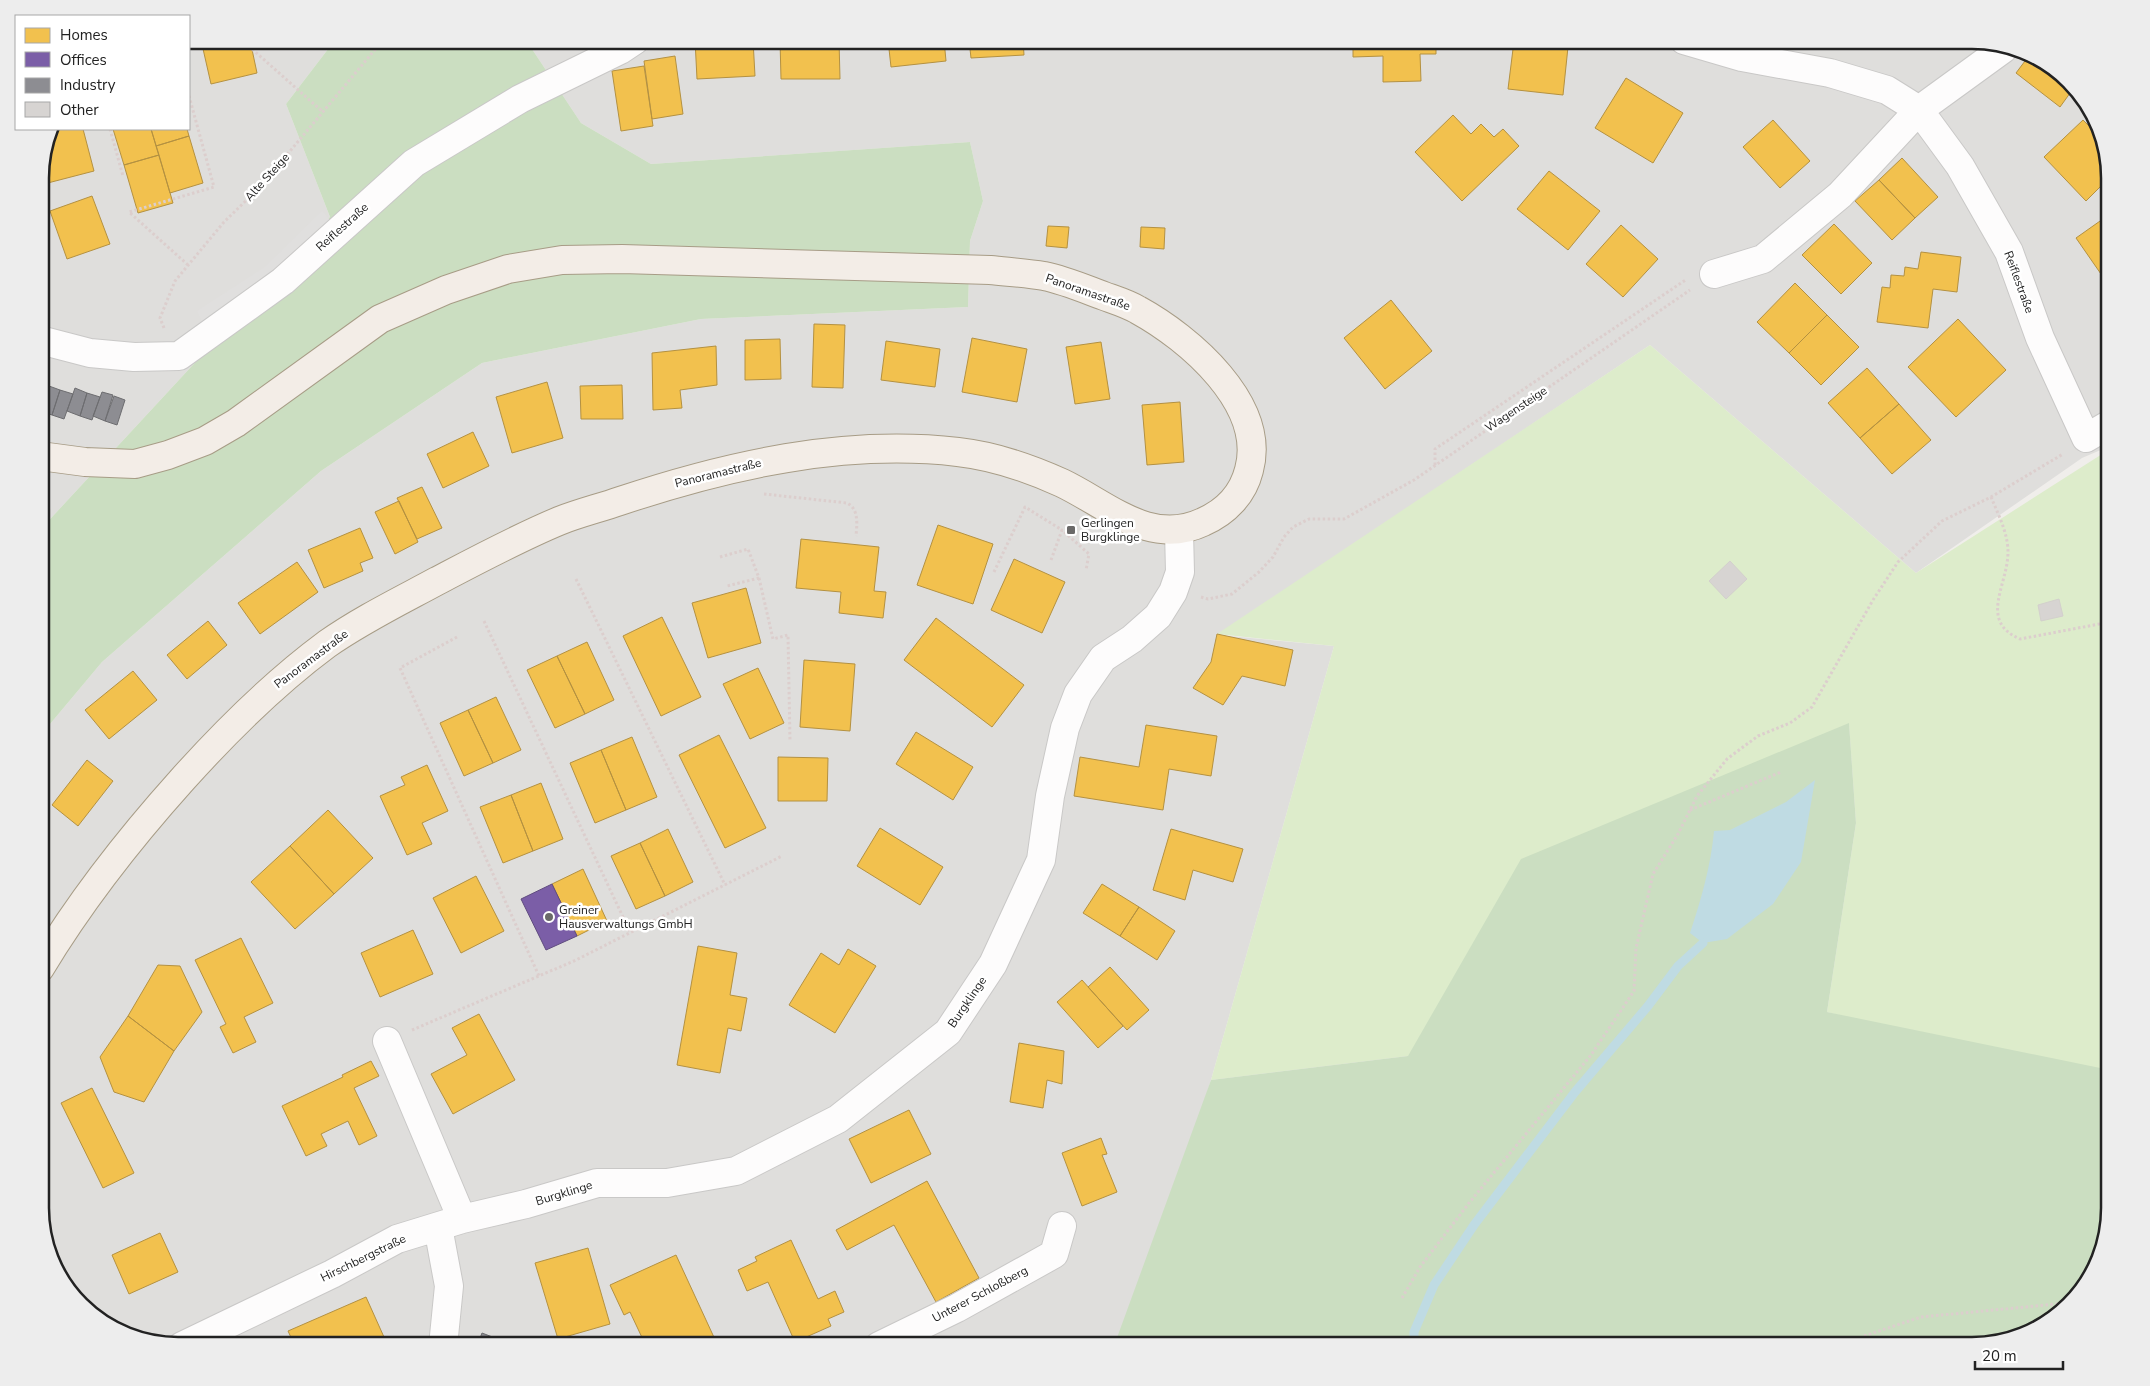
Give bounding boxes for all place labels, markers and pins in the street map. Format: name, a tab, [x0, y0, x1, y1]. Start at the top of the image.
place label: Gerlingen Burgklinge	[1081, 515, 1140, 545]
marker: Gerlingen Burgklinge	[1065, 524, 1077, 536]
place label: Greiner Hausverwaltungs GmbH	[559, 902, 693, 932]
marker: Greiner Hausverwaltungs GmbH	[543, 911, 555, 923]

